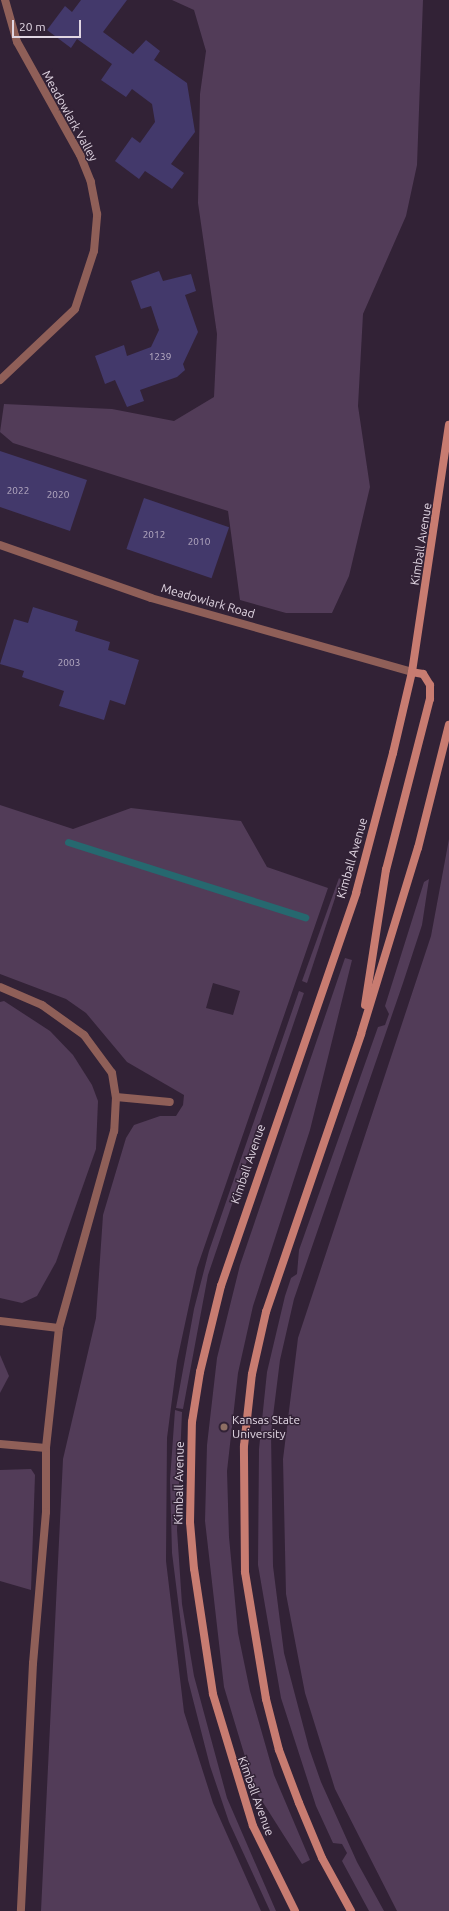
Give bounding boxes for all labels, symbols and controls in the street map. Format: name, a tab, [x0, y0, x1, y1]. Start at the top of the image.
scale bar	[14, 12, 83, 38]
text: 20 m	[19, 20, 46, 33]
street label: Meadowlark Valley	[39, 68, 101, 164]
house number: 1239	[149, 351, 171, 363]
house number: 2022	[7, 485, 29, 497]
house number: 2020	[47, 489, 69, 501]
street label: Kimball Avenue	[407, 502, 435, 586]
house number: 2012	[143, 529, 165, 541]
house number: 2010	[188, 536, 210, 548]
street label: Meadowlark Road	[159, 581, 257, 621]
house number: 2003	[58, 657, 80, 669]
street label: Kimball Avenue	[334, 816, 370, 900]
street label: Kimball Avenue	[228, 1122, 268, 1206]
place label: Kansas State University	[232, 1413, 300, 1441]
marker: Kansas State University	[219, 1422, 229, 1432]
street label: Kimball Avenue	[171, 1441, 187, 1525]
street label: Kimball Avenue	[235, 1754, 277, 1838]

